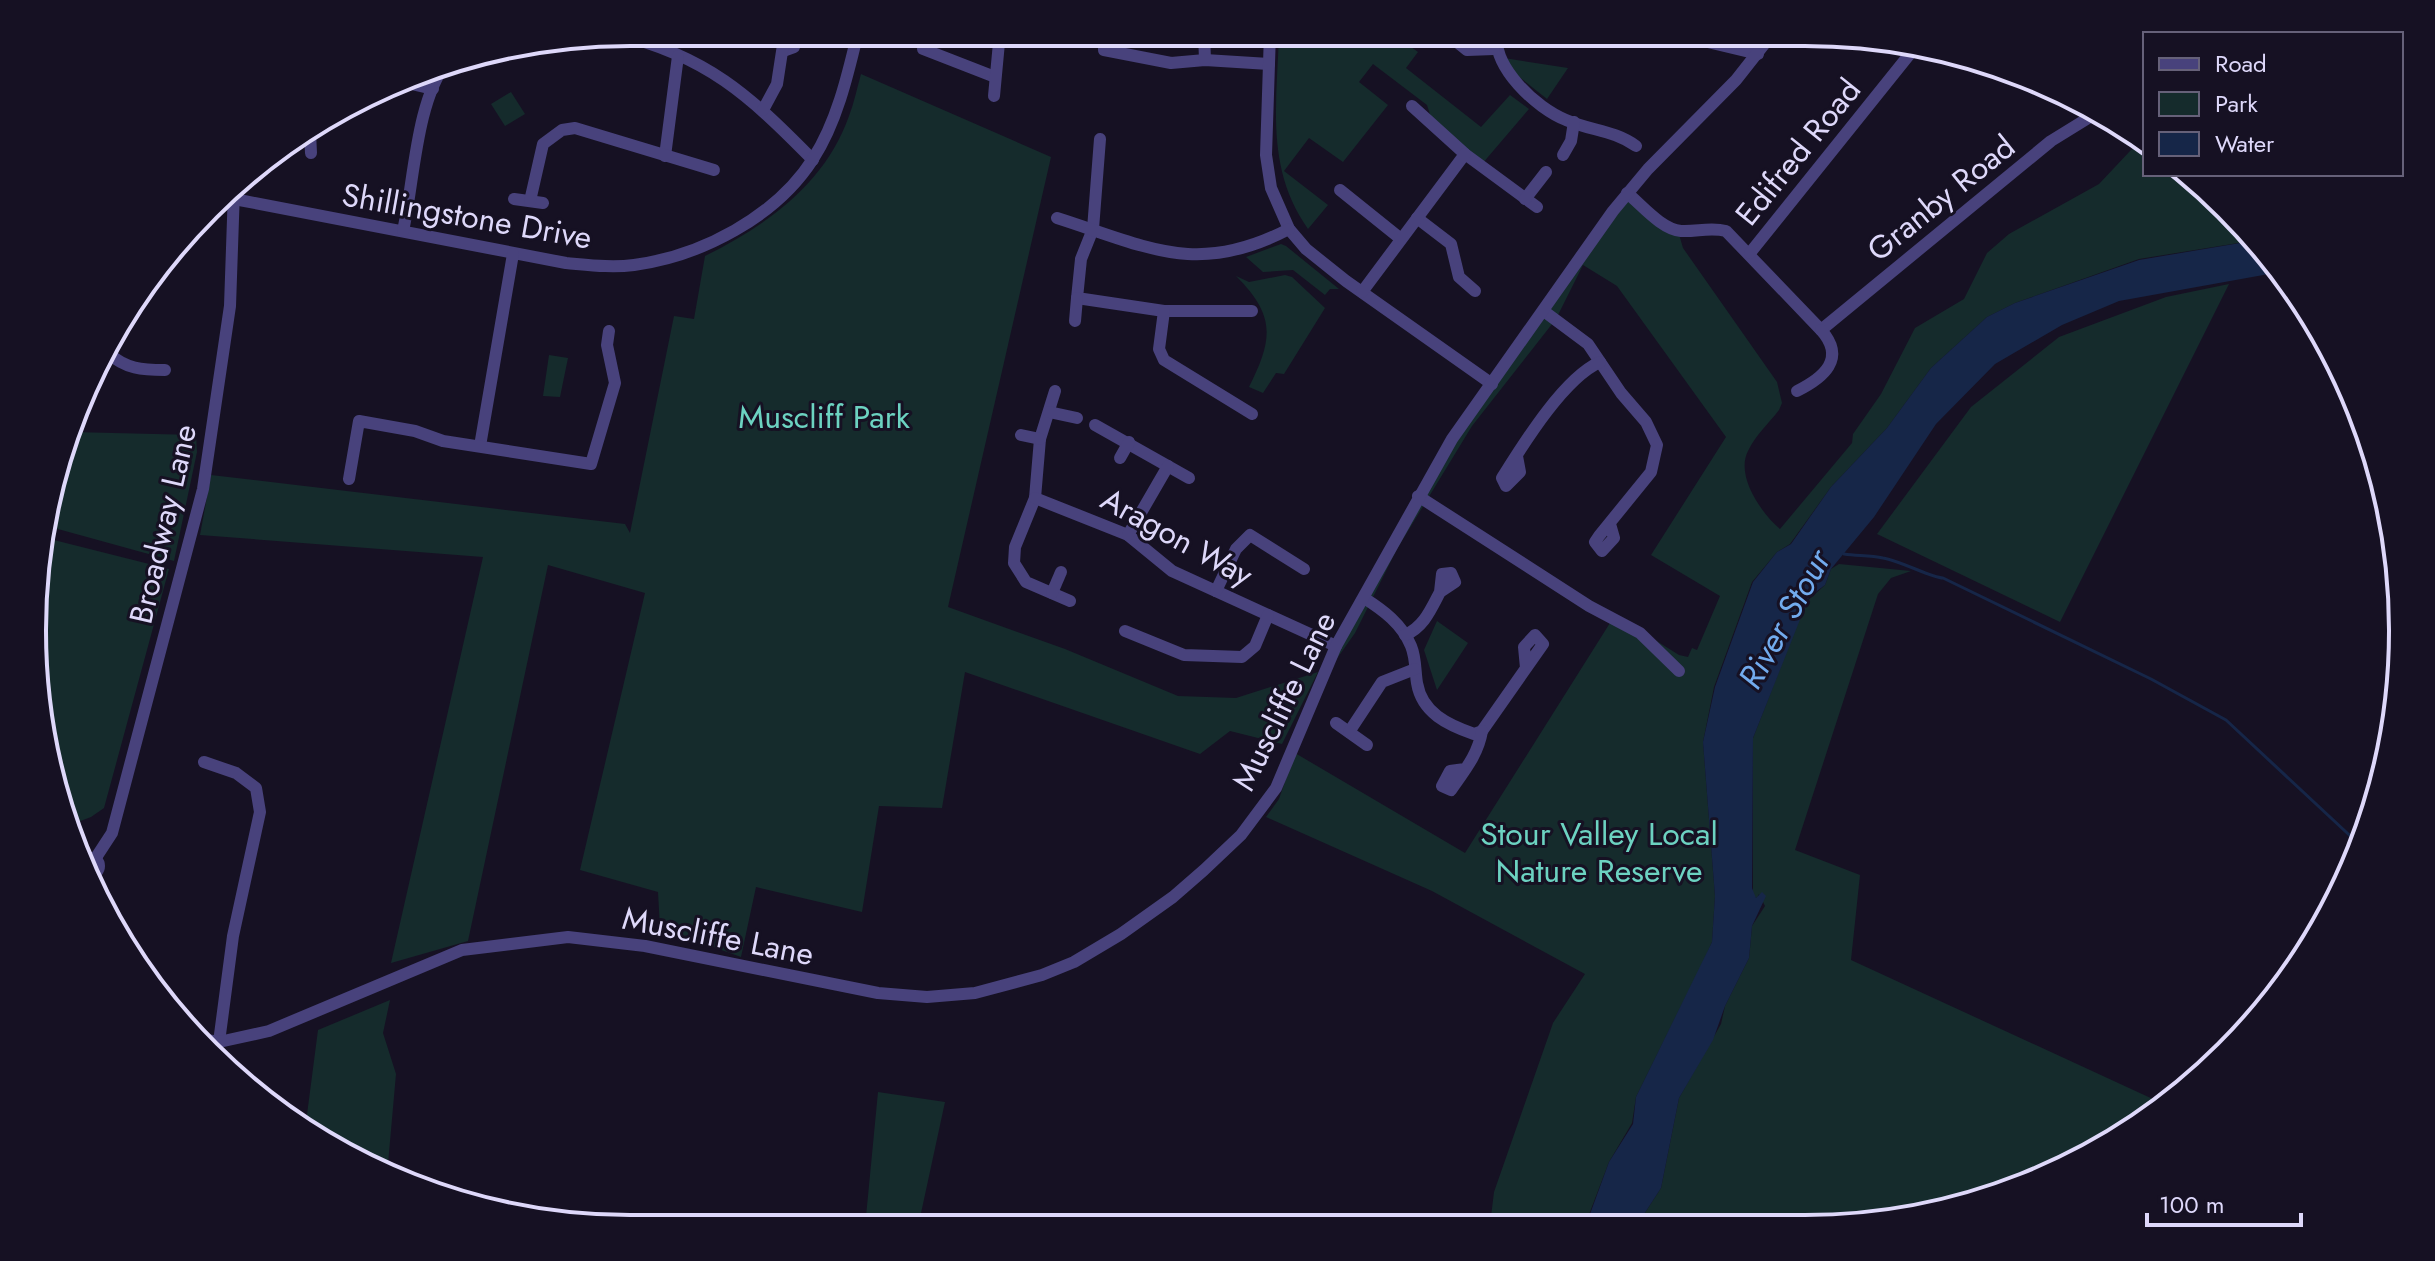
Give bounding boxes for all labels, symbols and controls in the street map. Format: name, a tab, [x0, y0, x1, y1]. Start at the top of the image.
legend	[2143, 32, 2403, 176]
text: Road	[2215, 46, 2267, 81]
street label: Edifred Road	[1724, 69, 1872, 235]
text: Park	[2215, 86, 2258, 121]
street label: Granby Road	[1857, 124, 2025, 272]
text: Water	[2215, 126, 2275, 161]
street label: Shillingstone Drive	[339, 171, 595, 261]
park label: Muscliff Park	[738, 394, 911, 440]
street label: Broadway Lane	[118, 420, 208, 628]
street label: Aragon Way	[1093, 476, 1262, 598]
water label: River Stour	[1726, 539, 1844, 698]
street label: Muscliffe Lane	[1221, 604, 1347, 798]
park label: Stour Valley Local Nature Reserve	[1480, 811, 1718, 894]
street label: Muscliffe Lane	[618, 895, 818, 977]
scale bar	[2147, 1177, 2301, 1227]
text: 100 m	[2159, 1187, 2225, 1222]

